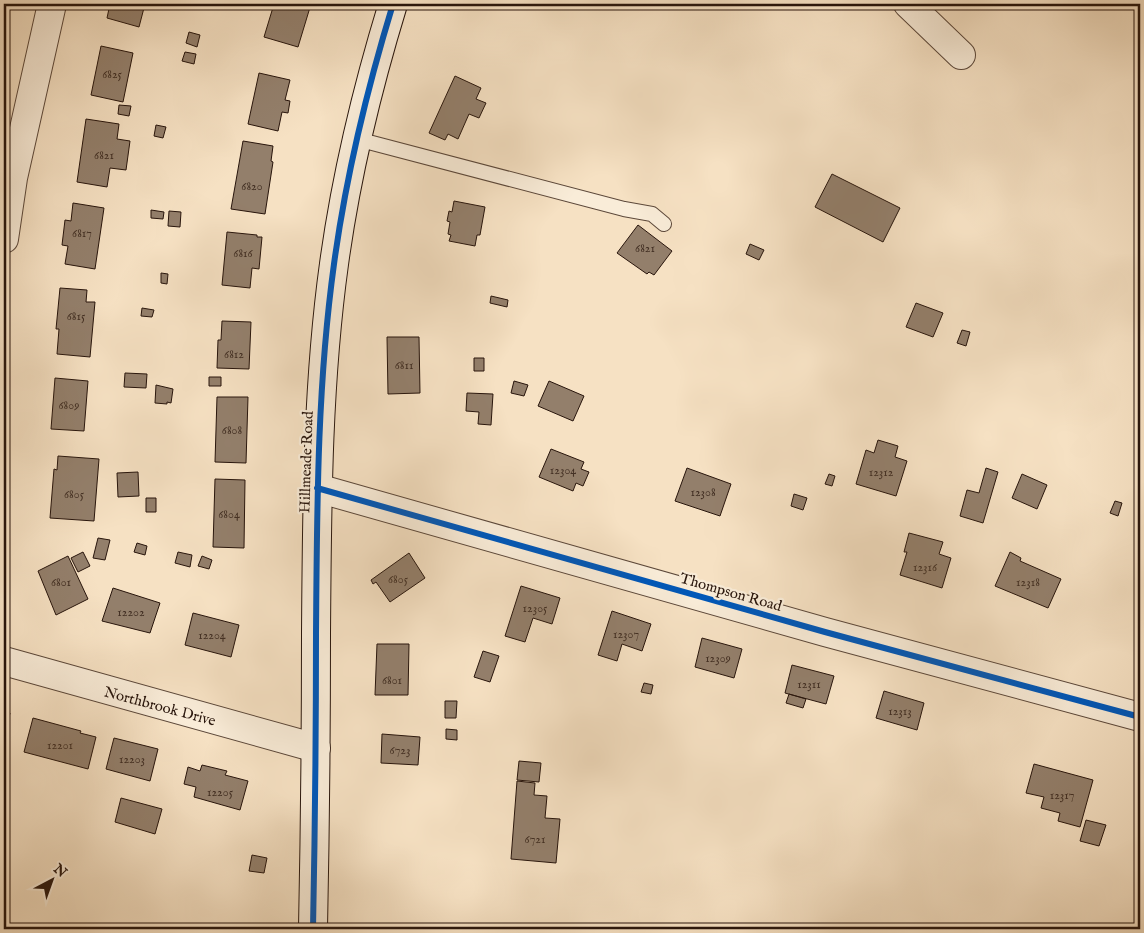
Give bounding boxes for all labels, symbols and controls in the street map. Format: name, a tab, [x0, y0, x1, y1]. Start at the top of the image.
house number: 6825	[102, 67, 123, 82]
house number: 6821	[94, 148, 114, 163]
house number: 6820	[241, 179, 263, 194]
house number: 6817	[72, 226, 92, 241]
house number: 6821	[635, 241, 655, 256]
house number: 6816	[233, 246, 254, 261]
house number: 6815	[67, 309, 86, 324]
house number: 6812	[224, 347, 244, 362]
house number: 6811	[395, 358, 413, 373]
house number: 6809	[59, 398, 79, 413]
street label: Hillmeade Road	[295, 410, 318, 513]
house number: 6808	[222, 423, 242, 438]
house number: 12304	[550, 463, 576, 478]
house number: 12312	[869, 465, 894, 480]
house number: 12308	[690, 485, 716, 500]
house number: 6805	[64, 487, 85, 502]
house number: 6804	[218, 507, 240, 522]
house number: 12316	[913, 560, 938, 575]
street label: Thompson Road	[678, 569, 785, 616]
house number: 6805	[388, 572, 409, 587]
house number: 6801	[51, 575, 71, 590]
house number: 12318	[1016, 575, 1040, 590]
house number: 12305	[523, 601, 548, 616]
house number: 12202	[117, 605, 145, 620]
house number: 12307	[613, 627, 639, 642]
house number: 12204	[198, 628, 226, 643]
house number: 12309	[705, 651, 731, 666]
house number: 6801	[382, 673, 402, 688]
house number: 12311	[797, 677, 821, 692]
street label: Northbrook Drive	[102, 682, 218, 731]
house number: 12313	[888, 704, 912, 719]
house number: 12201	[47, 738, 73, 753]
house number: 6723	[390, 743, 410, 758]
house number: 12203	[119, 752, 145, 767]
house number: 12205	[207, 785, 234, 800]
house number: 12317	[1050, 788, 1074, 803]
house number: 6721	[525, 832, 545, 847]
north arrow	[28, 856, 78, 906]
text: N	[49, 860, 70, 882]

